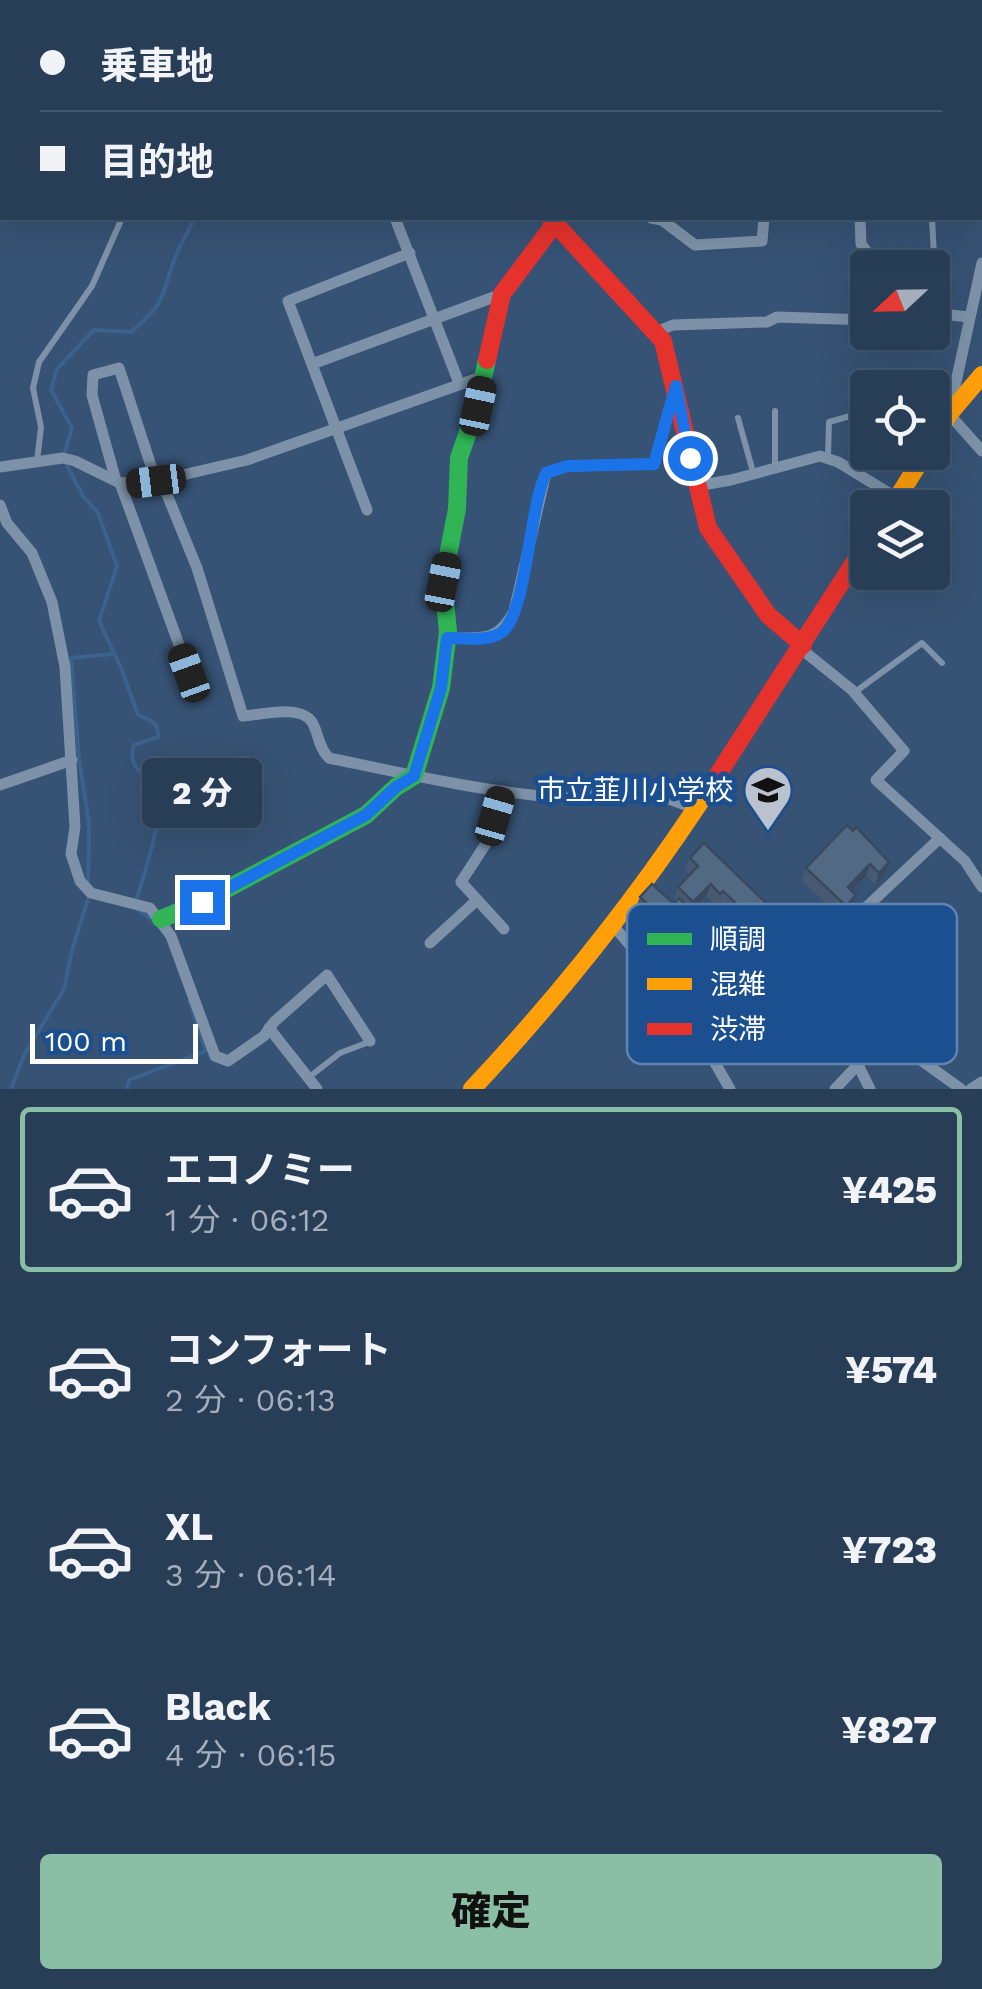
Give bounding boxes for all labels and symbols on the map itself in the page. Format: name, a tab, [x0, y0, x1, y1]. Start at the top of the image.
north arrow	[850, 250, 950, 350]
car	[457, 374, 499, 438]
route start	[668, 436, 713, 481]
car	[124, 462, 188, 500]
car	[423, 550, 463, 614]
car	[165, 640, 213, 706]
callout: 2 分	[142, 757, 262, 827]
school or university icon: 市立韮川小学校	[742, 764, 794, 832]
place label: 市立韮川小学校	[537, 774, 733, 807]
car	[472, 783, 518, 849]
route end	[180, 880, 225, 925]
legend	[627, 904, 957, 1064]
text: 順調	[710, 923, 766, 956]
text: 混雑	[710, 968, 766, 1001]
text: 渋滞	[710, 1013, 766, 1046]
scale bar	[30, 1019, 198, 1064]

